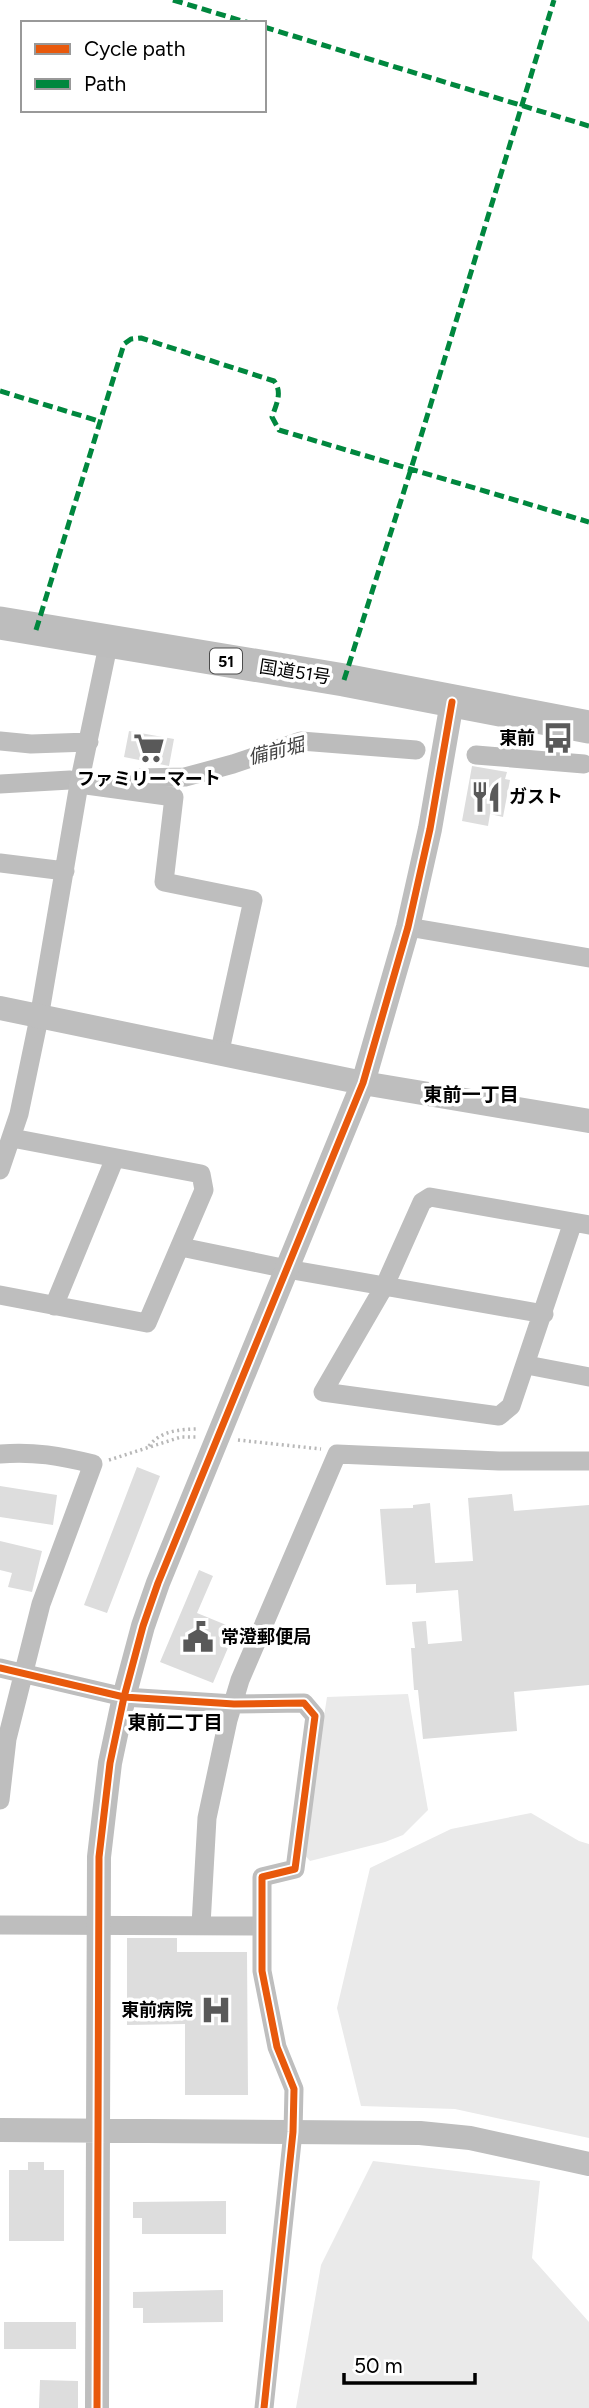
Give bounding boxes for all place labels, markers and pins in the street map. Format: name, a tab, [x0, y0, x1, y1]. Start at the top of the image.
bus stop icon: 東前	[541, 721, 575, 755]
place label: 東前	[499, 727, 535, 749]
supermarket icon: ファミリーマート	[132, 731, 166, 765]
place label: ファミリーマート	[77, 768, 221, 790]
restaurant icon: ガスト	[469, 780, 503, 814]
place label: ガスト	[509, 786, 563, 808]
public building icon: 常澄郵便局	[181, 1620, 215, 1654]
place label: 常澄郵便局	[221, 1626, 311, 1648]
hospital icon: 東前病院	[199, 1993, 233, 2027]
place label: 東前病院	[121, 1999, 193, 2021]

